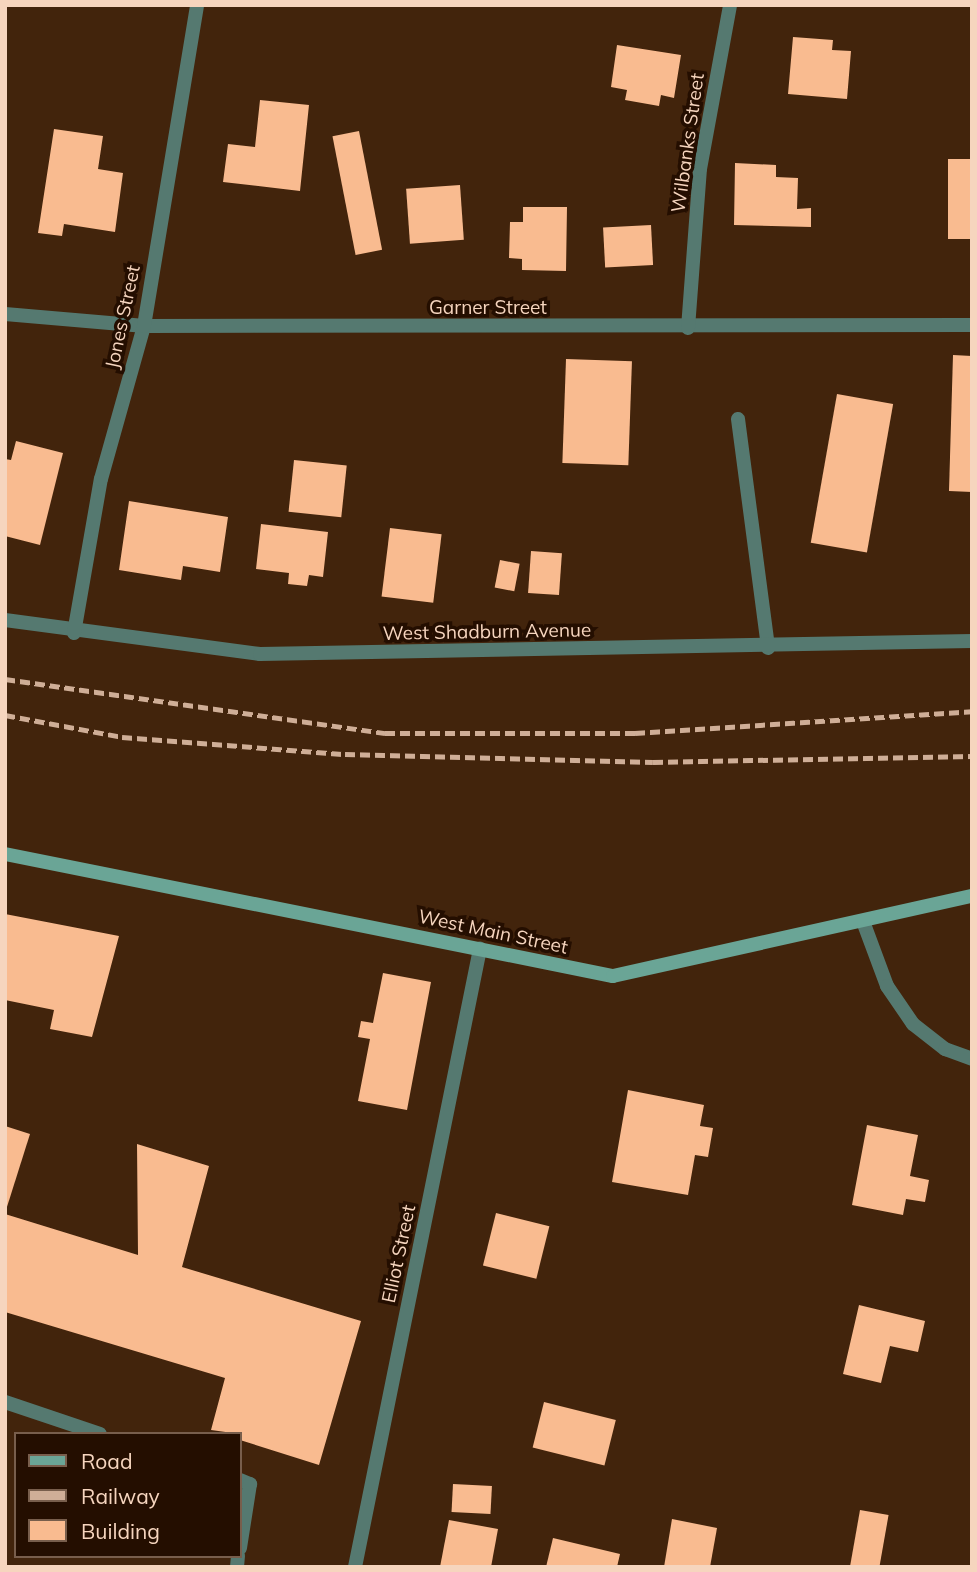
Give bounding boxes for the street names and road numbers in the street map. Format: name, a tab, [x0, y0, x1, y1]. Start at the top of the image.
street label: Wilbanks Street	[667, 72, 709, 214]
street label: Jones Street	[101, 263, 145, 371]
street label: Garner Street	[429, 297, 547, 319]
street label: West Shadburn Avenue	[383, 619, 591, 645]
street label: West Main Street	[416, 905, 570, 959]
street label: Elliot Street	[377, 1203, 421, 1305]

